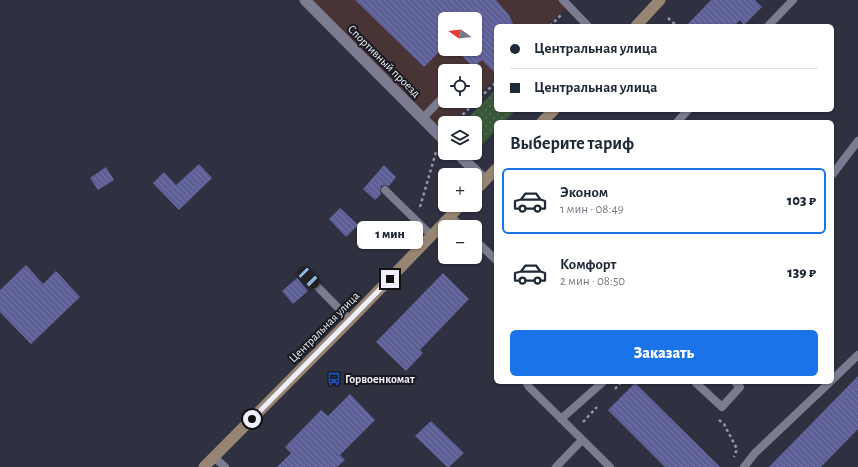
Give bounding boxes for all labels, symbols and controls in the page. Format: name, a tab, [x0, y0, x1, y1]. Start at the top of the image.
north arrow	[438, 12, 482, 56]
map controls	[438, 12, 482, 264]
street label: Спортивный проезд	[345, 22, 423, 100]
text: Центральная улица	[534, 41, 657, 56]
button: locate	[438, 64, 482, 108]
text: Центральная улица	[534, 80, 657, 95]
button: layers	[438, 116, 482, 160]
text: Выберите тариф	[510, 135, 634, 153]
button: +	[438, 168, 482, 212]
icon: car	[512, 183, 548, 219]
text: Эконом	[560, 185, 608, 200]
text: 103 ₽	[787, 193, 816, 208]
text: 1 мин · 08:49	[560, 203, 624, 216]
button: −	[438, 220, 482, 264]
callout: 1 мин	[357, 221, 423, 249]
text: 1 мин	[375, 228, 405, 241]
icon: car	[512, 255, 548, 291]
text: Комфорт	[560, 257, 616, 272]
car	[296, 265, 322, 291]
text: 139 ₽	[787, 265, 816, 280]
route end	[381, 270, 399, 288]
text: 2 мин · 08:50	[560, 275, 625, 288]
street label: Центральная улица	[286, 289, 363, 365]
button: Заказать	[510, 330, 818, 376]
bus stop icon: Горвоенкомат	[326, 371, 342, 387]
place label: Горвоенкомат	[345, 373, 415, 385]
route start	[243, 410, 261, 428]

